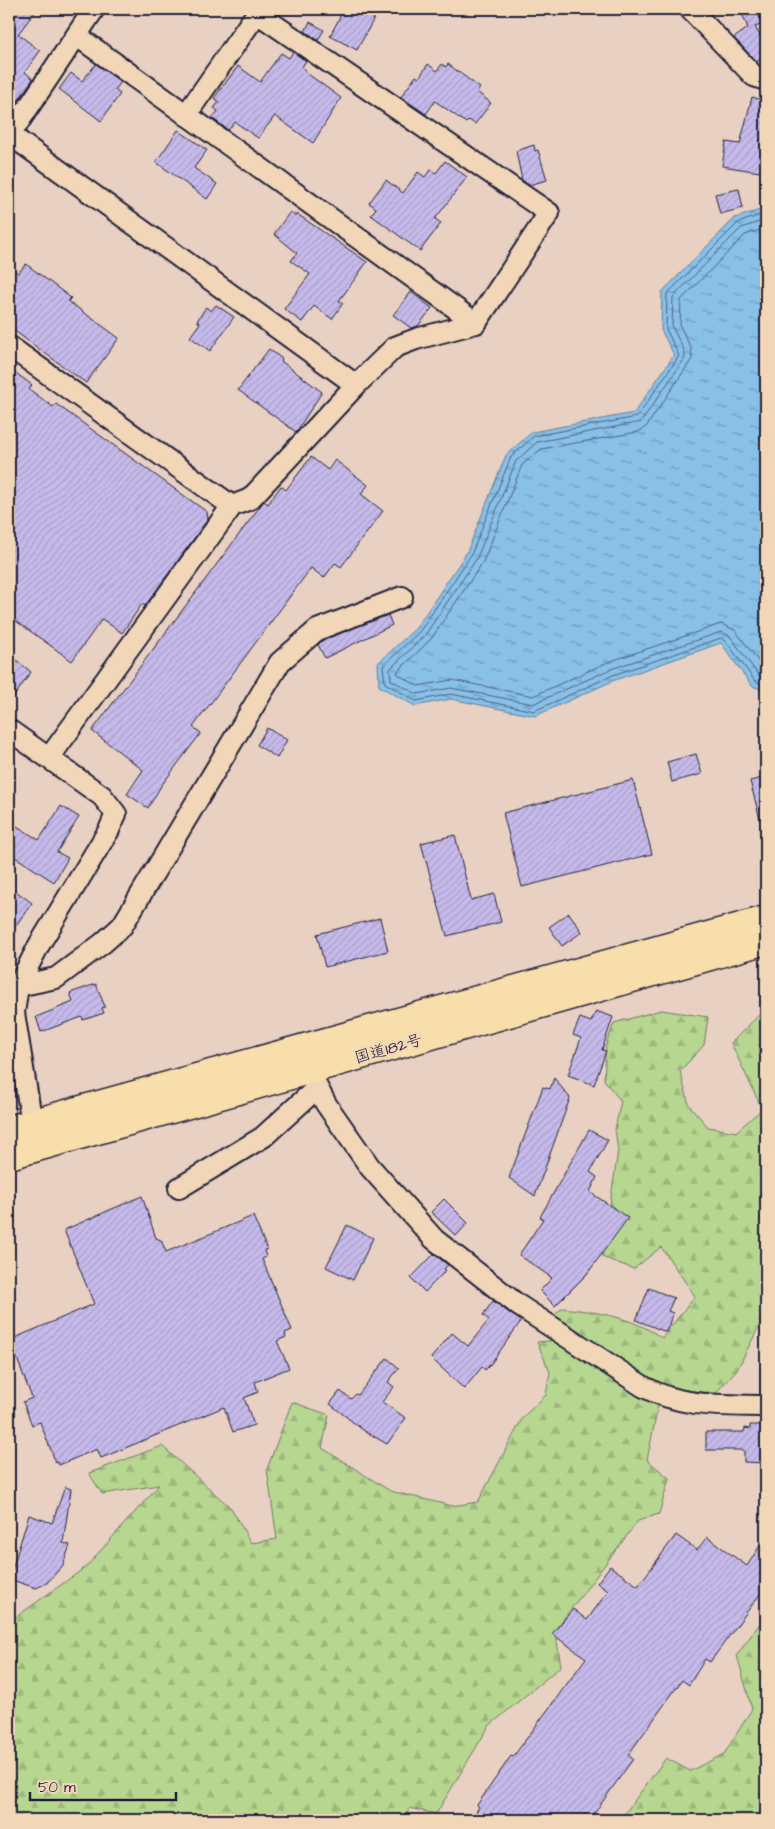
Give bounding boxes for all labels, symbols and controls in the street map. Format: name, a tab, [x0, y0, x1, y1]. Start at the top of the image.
street label: 国道182号	[352, 1029, 425, 1069]
scale bar	[30, 1769, 176, 1801]
text: 50 m	[38, 1777, 76, 1798]

